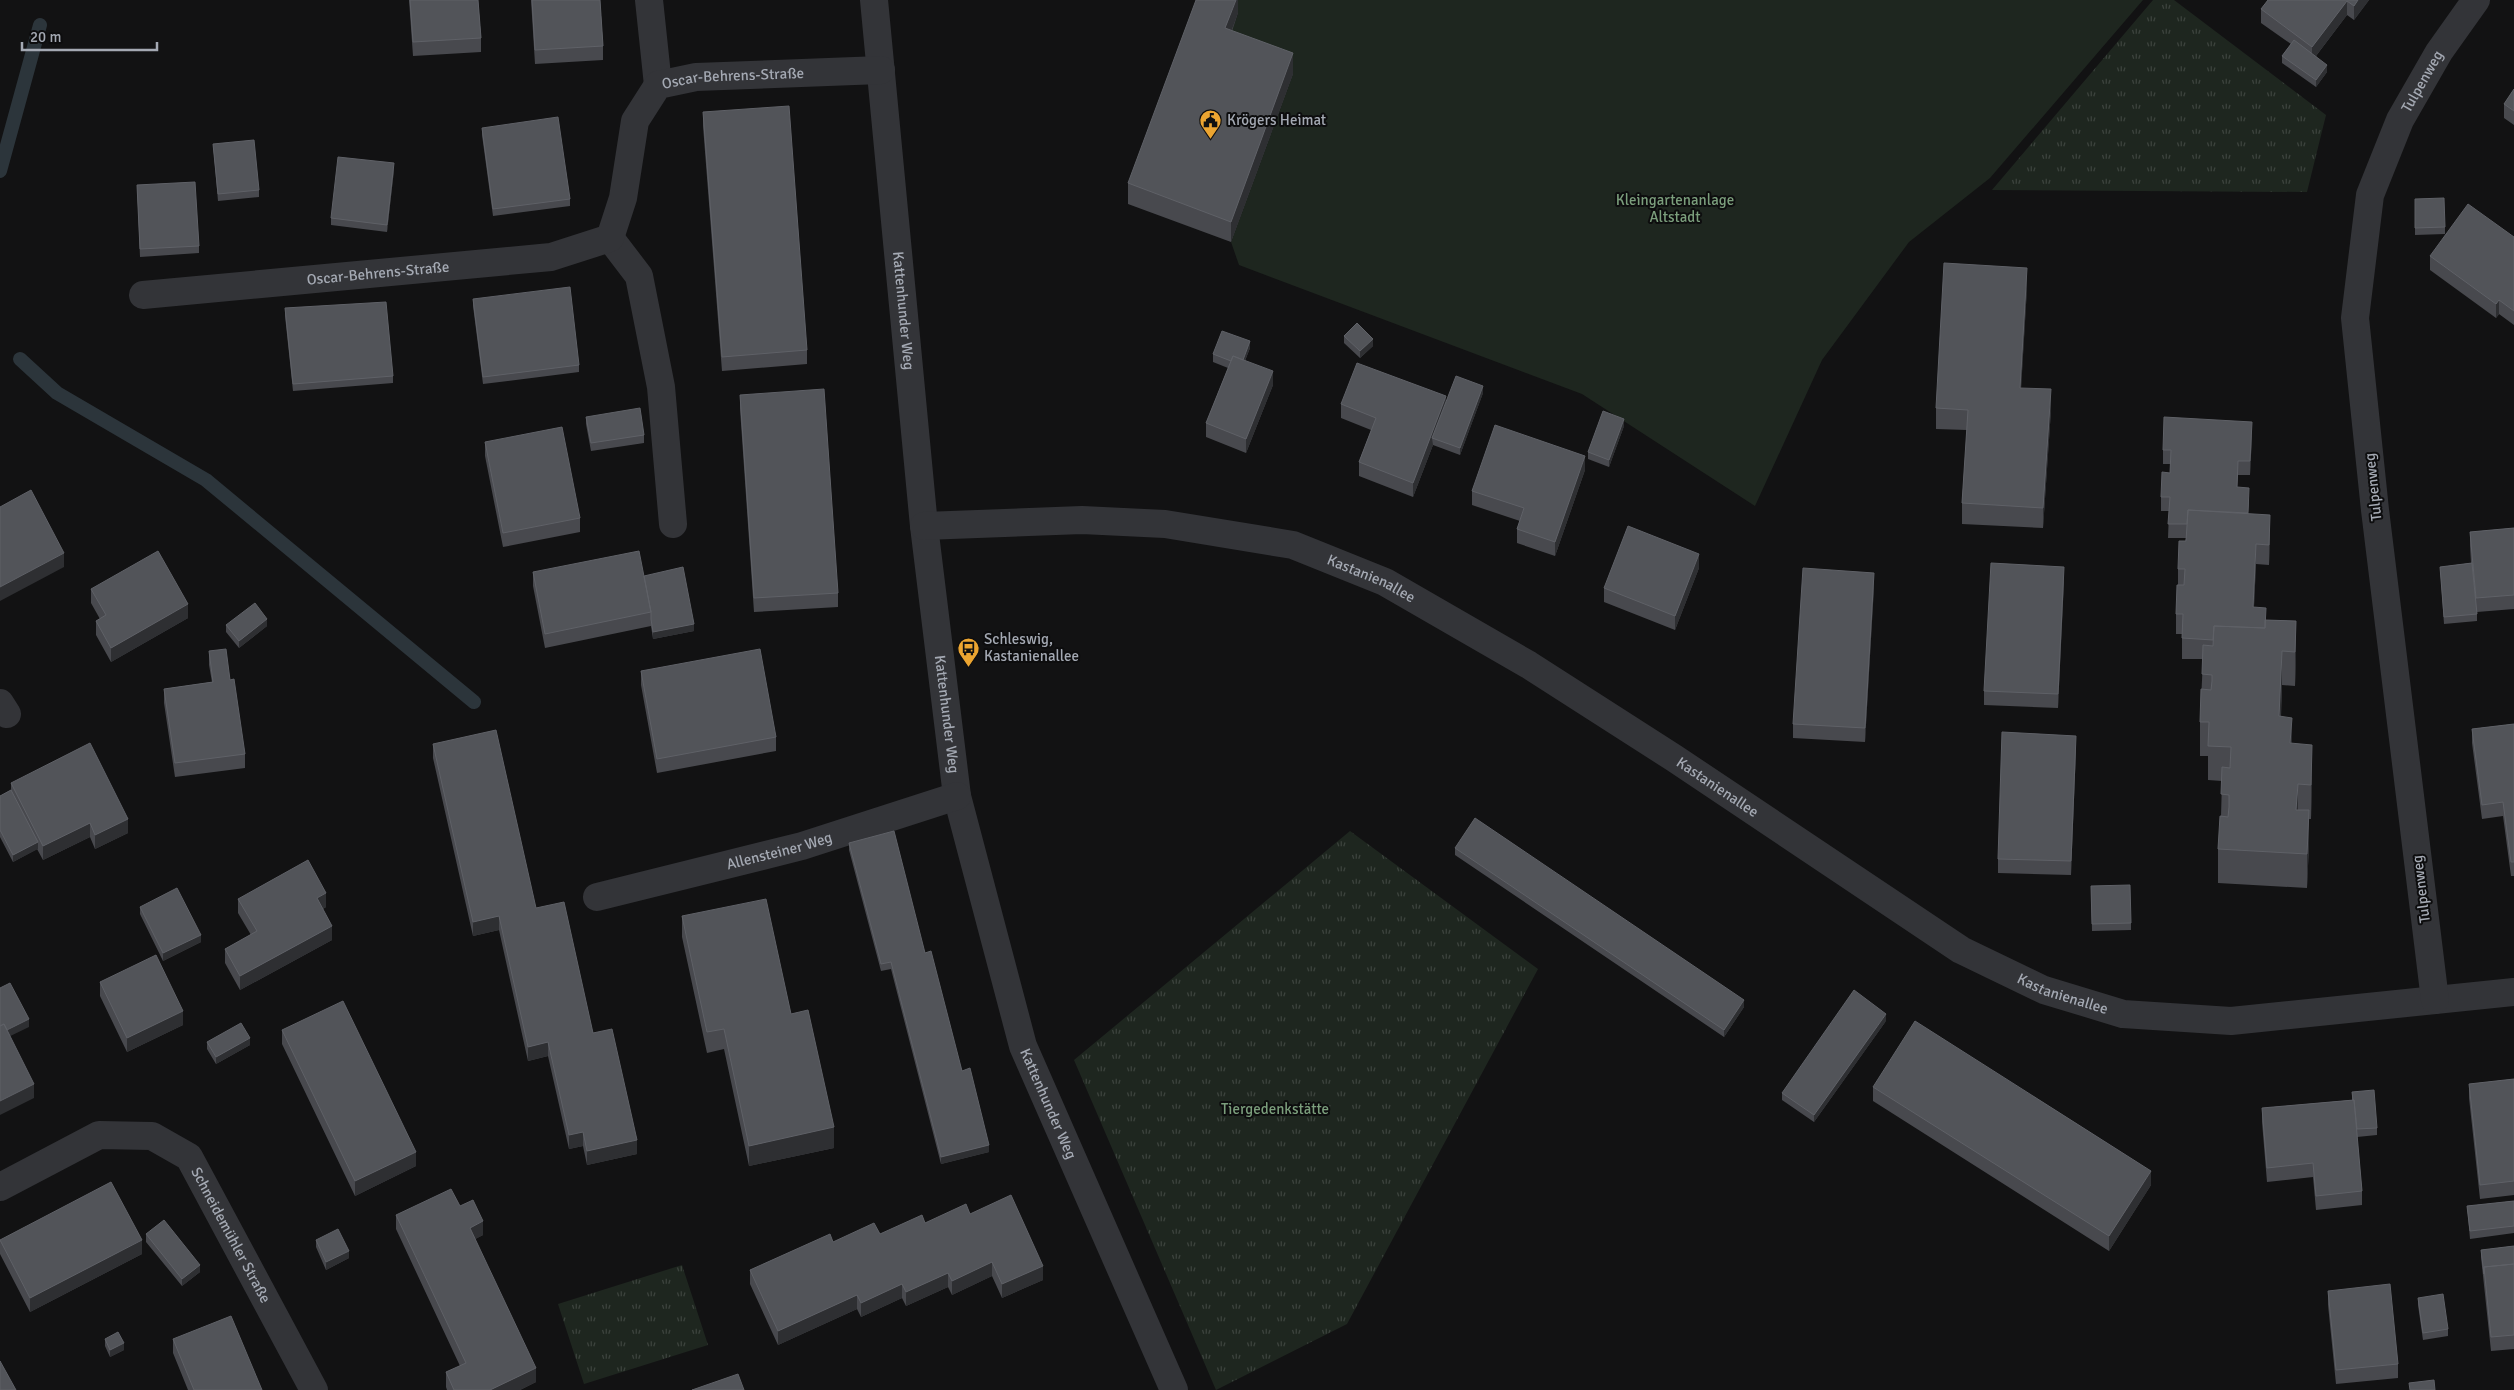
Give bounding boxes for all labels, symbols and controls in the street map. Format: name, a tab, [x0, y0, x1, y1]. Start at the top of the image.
scale bar	[22, 20, 158, 52]
text: 20 m	[30, 28, 61, 46]
street label: Tulpenweg	[2397, 47, 2447, 115]
street label: Oscar-Behrens-Straße	[660, 64, 804, 93]
public building icon: Krögers Heimat	[1199, 108, 1223, 139]
place label: Krögers Heimat	[1227, 111, 1326, 129]
park label: Kleingartenanlage Altstadt	[1616, 191, 1734, 226]
street label: Kattenhunder Weg	[889, 251, 918, 371]
street label: Oscar-Behrens-Straße	[306, 258, 450, 289]
street label: Tulpenweg	[2360, 452, 2386, 522]
street label: Kastanienallee	[1324, 551, 1418, 607]
place label: Schleswig, Kastanienallee	[984, 630, 1079, 665]
bus stop icon: Schleswig, Kastanienallee	[956, 636, 980, 667]
street label: Kattenhunder Weg	[931, 654, 963, 774]
street label: Kastanienallee	[1673, 753, 1762, 821]
street label: Allensteiner Weg	[725, 828, 834, 873]
street label: Tulpenweg	[2408, 854, 2434, 924]
street label: Kastanienallee	[2014, 970, 2110, 1018]
street label: Kattenhunder Weg	[1016, 1046, 1081, 1162]
park label: Tiergedenkstätte	[1221, 1100, 1329, 1118]
street label: Schneidemühler Straße	[187, 1164, 275, 1306]

